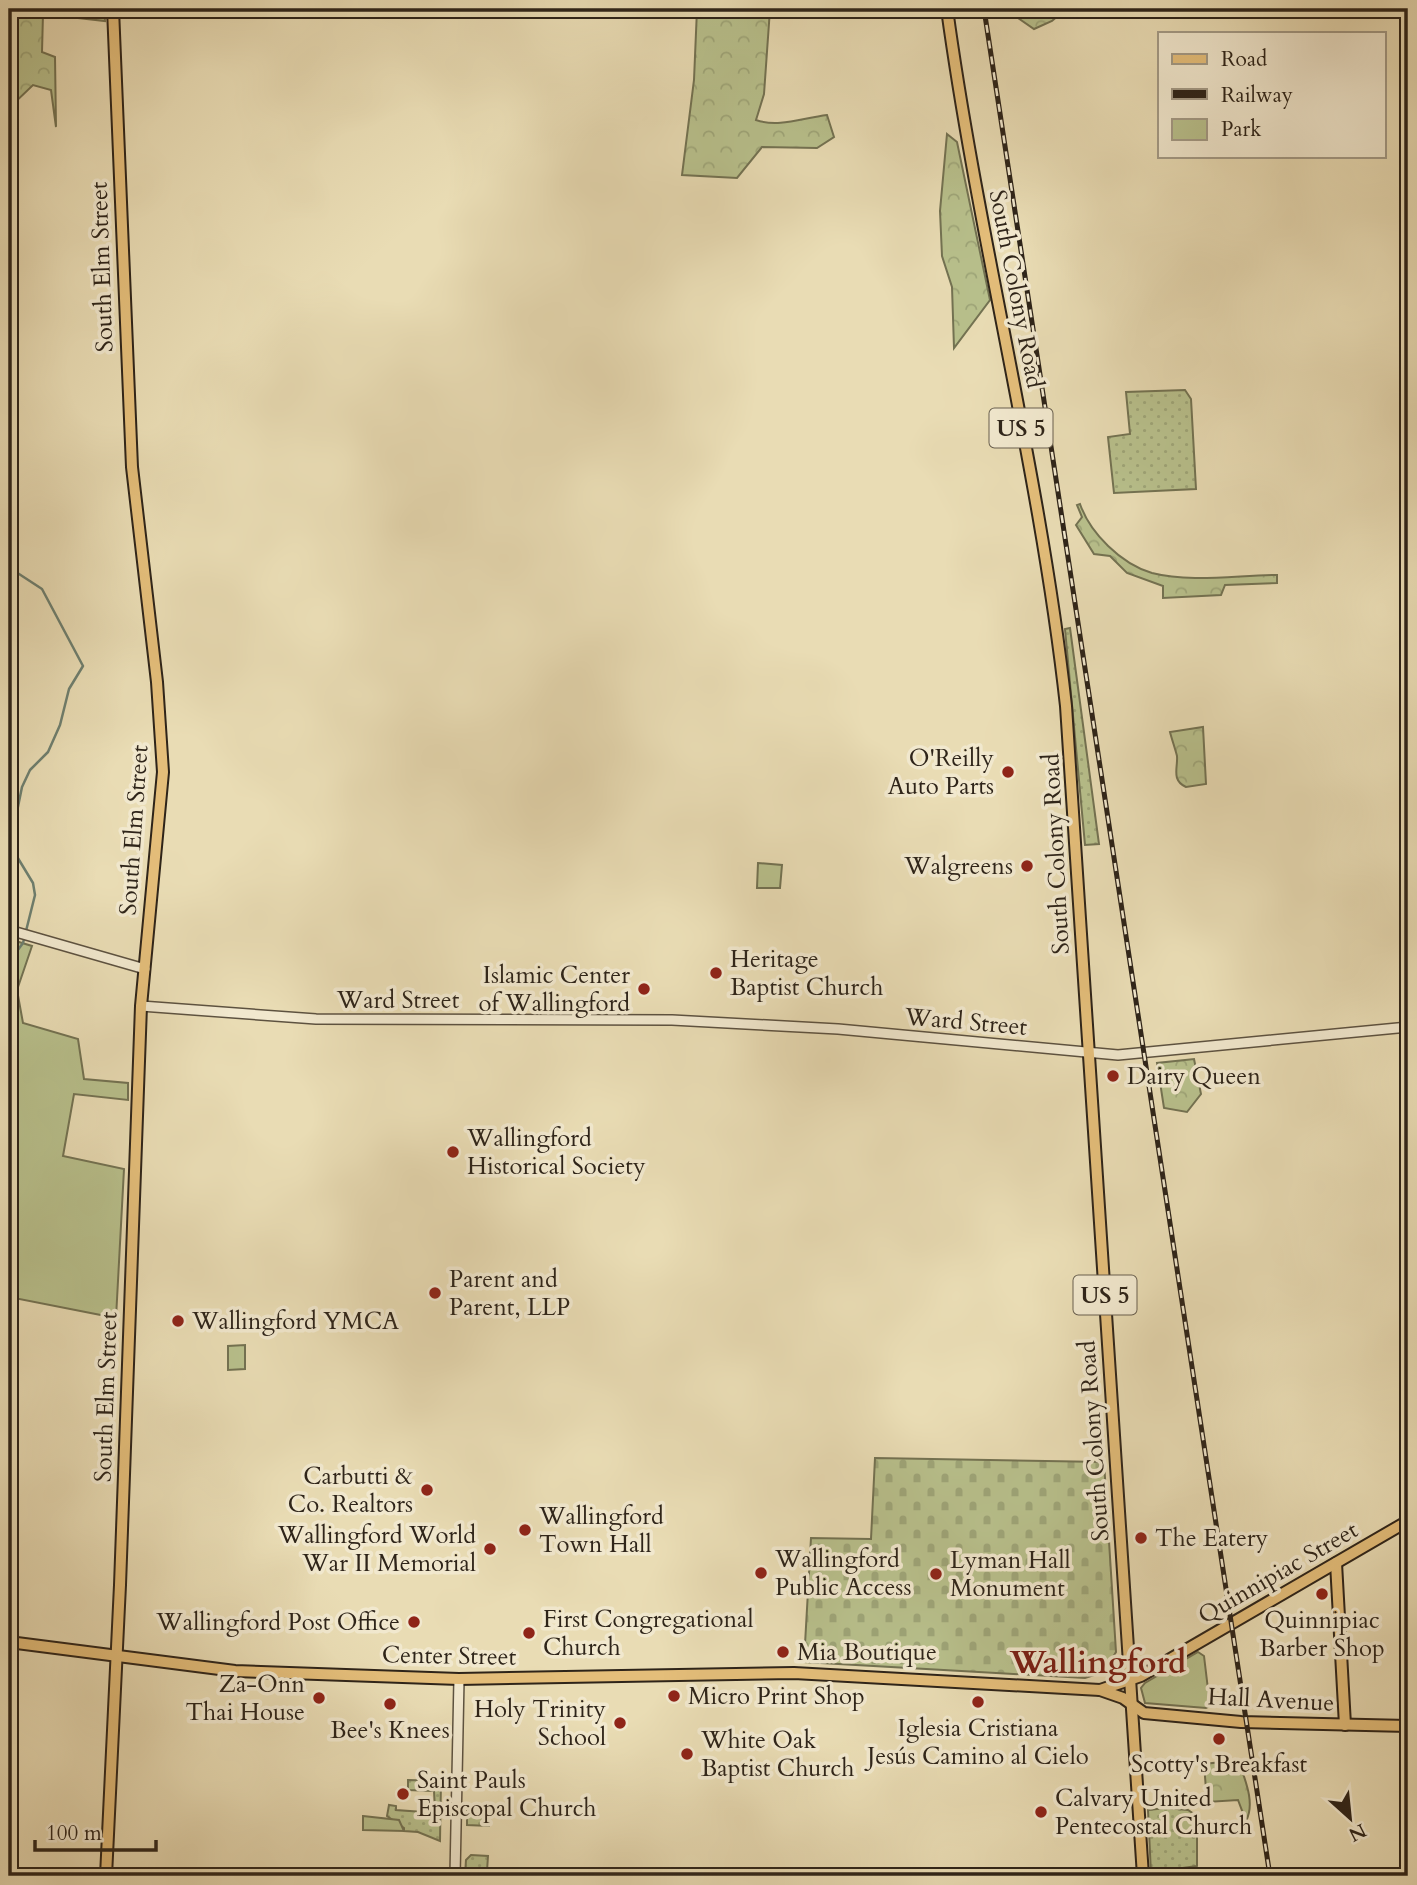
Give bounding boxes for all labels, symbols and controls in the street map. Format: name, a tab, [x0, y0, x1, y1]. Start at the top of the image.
legend	[1158, 32, 1386, 158]
text: Road	[1221, 45, 1267, 74]
text: Railway	[1221, 81, 1293, 110]
text: Park	[1221, 115, 1262, 144]
street label: South Elm Street	[83, 181, 121, 353]
street label: South Colony Road	[981, 187, 1051, 391]
road number: US 5	[990, 408, 1052, 448]
place label: O'Reilly Auto Parts	[888, 742, 994, 803]
street label: South Elm Street	[112, 743, 156, 916]
street label: South Colony Road	[1034, 752, 1078, 955]
marker: O'Reilly Auto Parts	[1000, 764, 1016, 780]
place label: Walgreens	[903, 850, 1013, 883]
marker: Walgreens	[1019, 858, 1035, 874]
place label: Heritage Baptist Church	[730, 943, 883, 1004]
place label: Islamic Center of Wallingford	[479, 959, 630, 1020]
marker: Heritage Baptist Church	[708, 965, 724, 981]
marker: Islamic Center of Wallingford	[636, 981, 652, 997]
street label: Ward Street	[336, 984, 460, 1017]
street label: Ward Street	[903, 1000, 1029, 1044]
place label: Dairy Queen	[1127, 1060, 1261, 1093]
marker: Dairy Queen	[1105, 1068, 1121, 1084]
place label: Wallingford Historical Society	[466, 1122, 646, 1183]
marker: Wallingford Historical Society	[445, 1144, 461, 1160]
place label: Parent and Parent, LLP	[449, 1263, 570, 1324]
road number: US 5	[1074, 1276, 1136, 1314]
marker: Parent and Parent, LLP	[427, 1285, 443, 1301]
place label: Wallingford YMCA	[191, 1305, 400, 1338]
street label: South Elm Street	[87, 1311, 125, 1483]
marker: Wallingford YMCA	[170, 1313, 186, 1329]
street label: South Colony Road	[1071, 1339, 1117, 1543]
place label: Carbutti & Co. Realtors	[288, 1460, 413, 1521]
marker: Carbutti & Co. Realtors	[419, 1482, 435, 1498]
place label: Wallingford Town Hall	[538, 1500, 664, 1561]
street label: Quinnipiac Street	[1192, 1514, 1364, 1632]
place label: Wallingford World War II Memorial	[277, 1519, 476, 1580]
marker: Wallingford Town Hall	[517, 1522, 533, 1538]
place label: The Eatery	[1155, 1522, 1269, 1555]
marker: The Eatery	[1133, 1530, 1149, 1546]
marker: Wallingford World War II Memorial	[482, 1541, 498, 1557]
place label: Wallingford Public Access	[774, 1543, 911, 1604]
place label: Lyman Hall Monument	[950, 1544, 1071, 1605]
marker: Wallingford Public Access	[753, 1565, 769, 1581]
marker: Lyman Hall Monument	[928, 1566, 944, 1582]
marker: Quinnipiac Barber Shop	[1314, 1586, 1330, 1602]
place label: First Congregational Church	[543, 1603, 754, 1664]
place label: Quinnipiac Barber Shop	[1259, 1604, 1385, 1665]
place label: Wallingford Post Office	[155, 1606, 400, 1639]
marker: Wallingford Post Office	[406, 1614, 422, 1630]
marker: First Congregational Church	[521, 1625, 537, 1641]
place label: Mia Boutique	[797, 1636, 937, 1669]
street label: Center Street	[382, 1638, 517, 1674]
district label: Wallingford	[1009, 1641, 1186, 1685]
marker: Mia Boutique	[775, 1644, 791, 1660]
place label: Za-Onn Thai House	[186, 1668, 305, 1729]
place label: Micro Print Shop	[688, 1680, 865, 1713]
street label: Hall Avenue	[1207, 1680, 1335, 1720]
marker: Micro Print Shop	[666, 1688, 682, 1704]
marker: Za-Onn Thai House	[311, 1690, 327, 1706]
place label: Holy Trinity School	[474, 1693, 606, 1754]
marker: Iglesia Cristiana Jesús Camino al Cielo	[970, 1694, 986, 1710]
marker: Bee's Knees	[382, 1696, 398, 1712]
place label: Iglesia Cristiana Jesús Camino al Cielo	[864, 1712, 1089, 1773]
place label: Bee's Knees	[330, 1714, 450, 1747]
marker: Holy Trinity School	[612, 1715, 628, 1731]
place label: White Oak Baptist Church	[700, 1724, 854, 1785]
marker: Scotty's Breakfast	[1211, 1731, 1227, 1747]
marker: White Oak Baptist Church	[679, 1746, 695, 1762]
place label: Scotty's Breakfast	[1131, 1748, 1308, 1781]
place label: Saint Pauls Episcopal Church	[417, 1764, 597, 1825]
place label: Calvary United Pentecostal Church	[1055, 1782, 1252, 1843]
north arrow	[1316, 1784, 1386, 1854]
marker: Saint Pauls Episcopal Church	[395, 1786, 411, 1802]
marker: Calvary United Pentecostal Church	[1033, 1804, 1049, 1820]
scale bar	[35, 1808, 156, 1852]
text: N	[1344, 1817, 1371, 1848]
text: 100 m	[46, 1819, 102, 1848]

